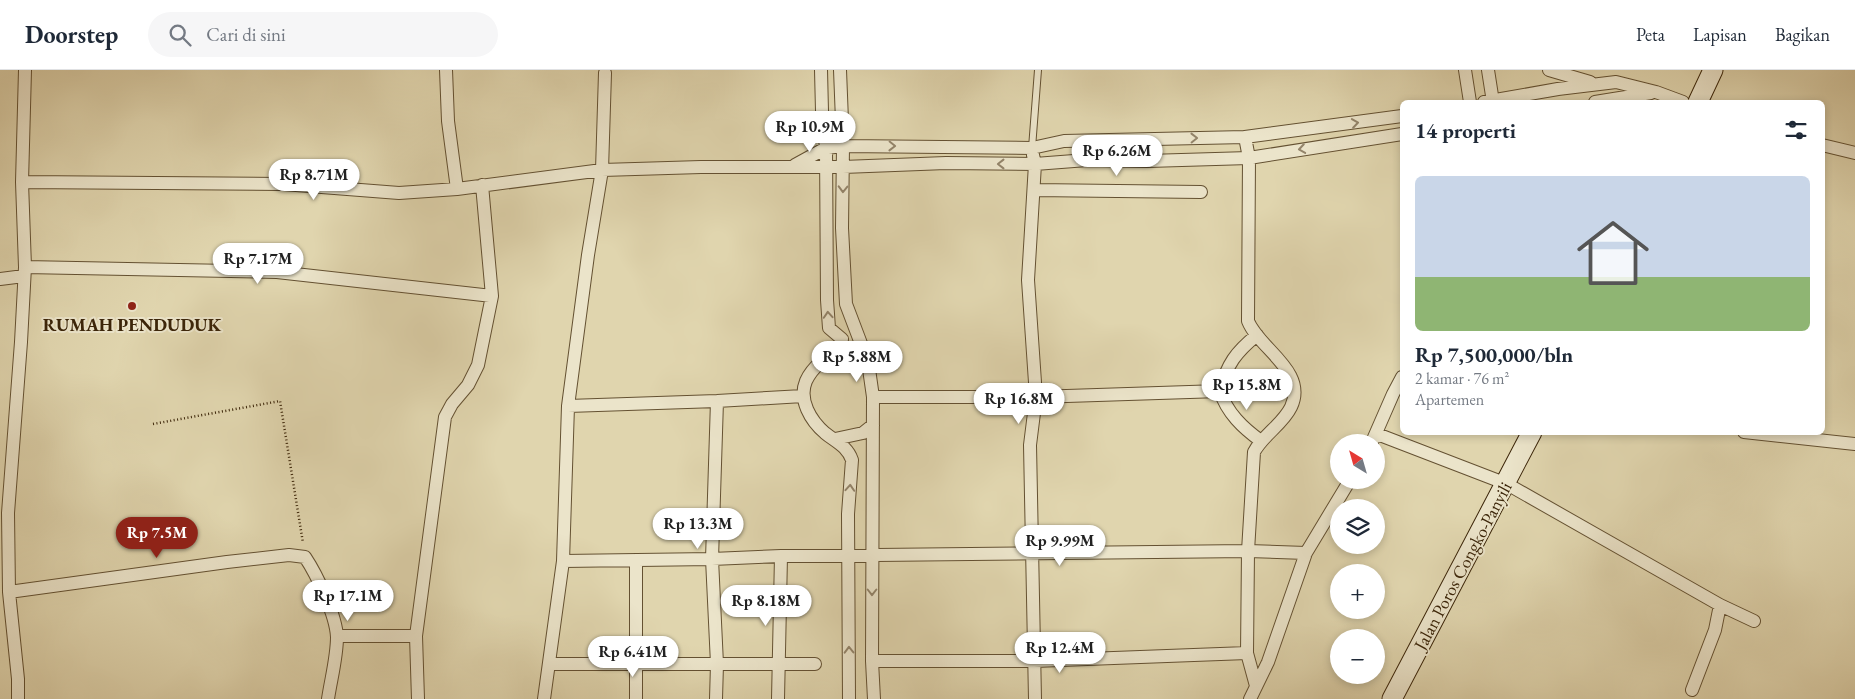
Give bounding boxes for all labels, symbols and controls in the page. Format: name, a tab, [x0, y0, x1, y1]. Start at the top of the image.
search box	[148, 12, 498, 57]
text: Doorstep	[25, 19, 118, 50]
icon: search	[166, 21, 194, 49]
text: Cari di sini	[206, 22, 286, 47]
text: Peta	[1636, 23, 1665, 46]
text: Lapisan	[1693, 23, 1747, 46]
text: Bagikan	[1775, 23, 1830, 46]
pin: Rp 10.9M	[758, 111, 862, 153]
text: Rp 10.9M	[776, 116, 844, 137]
icon: filters	[1782, 116, 1810, 144]
text: 14 properti	[1415, 117, 1516, 144]
one-way arrow	[1352, 118, 1360, 129]
one-way arrow	[1190, 133, 1198, 143]
pin: Rp 6.26M	[1065, 134, 1169, 177]
text: Rp 6.26M	[1083, 140, 1151, 161]
one-way arrow	[888, 141, 896, 152]
one-way arrow	[1298, 144, 1307, 154]
pin: Rp 8.71M	[262, 158, 366, 201]
one-way arrow	[997, 159, 1004, 169]
text: Rp 8.71M	[280, 164, 348, 185]
one-way arrow	[837, 185, 848, 193]
icon: home	[1568, 208, 1658, 298]
pin: Rp 7.17M	[206, 242, 310, 285]
text: Rp 7.17M	[224, 248, 292, 269]
marker: RUMAH PENDUDUK	[126, 300, 138, 312]
one-way arrow	[823, 310, 834, 318]
place label: RUMAH PENDUDUK	[43, 313, 222, 336]
pin: Rp 5.88M	[805, 340, 909, 383]
text: Rp 7,500,000/bln	[1415, 341, 1573, 368]
text: Rp 5.88M	[823, 346, 891, 367]
pin: Rp 15.8M	[1195, 368, 1299, 411]
text: 2 kamar · 76 m²	[1415, 368, 1509, 389]
text: Rp 15.8M	[1213, 374, 1281, 395]
pin: Rp 16.8M	[967, 382, 1071, 425]
text: Rp 16.8M	[985, 388, 1053, 409]
text: Apartemen	[1415, 389, 1484, 410]
north arrow	[1330, 434, 1385, 489]
map controls	[1330, 434, 1385, 684]
street label: Jalan Poros Congko-Panyili	[1407, 477, 1517, 656]
one-way arrow	[844, 484, 855, 492]
button: layers	[1330, 499, 1385, 554]
pin: Rp 13.3M	[646, 508, 750, 550]
text: Rp 13.3M	[664, 513, 732, 534]
pin: Rp 7.5M	[111, 516, 203, 559]
text: Rp 7.5M	[127, 522, 187, 543]
pin: Rp 9.99M	[1008, 524, 1112, 567]
text: Rp 9.99M	[1026, 530, 1094, 551]
button: +	[1330, 564, 1385, 619]
pin: Rp 17.1M	[296, 580, 400, 622]
pin: Rp 8.18M	[714, 584, 818, 627]
text: Rp 17.1M	[314, 585, 382, 606]
one-way arrow	[867, 588, 877, 596]
text: Rp 8.18M	[732, 590, 800, 611]
button: −	[1330, 629, 1385, 684]
pin: Rp 12.4M	[1008, 632, 1112, 674]
pin: Rp 6.41M	[581, 636, 685, 678]
text: Rp 12.4M	[1026, 637, 1094, 658]
text: Rp 6.41M	[599, 641, 667, 662]
one-way arrow	[843, 646, 854, 654]

